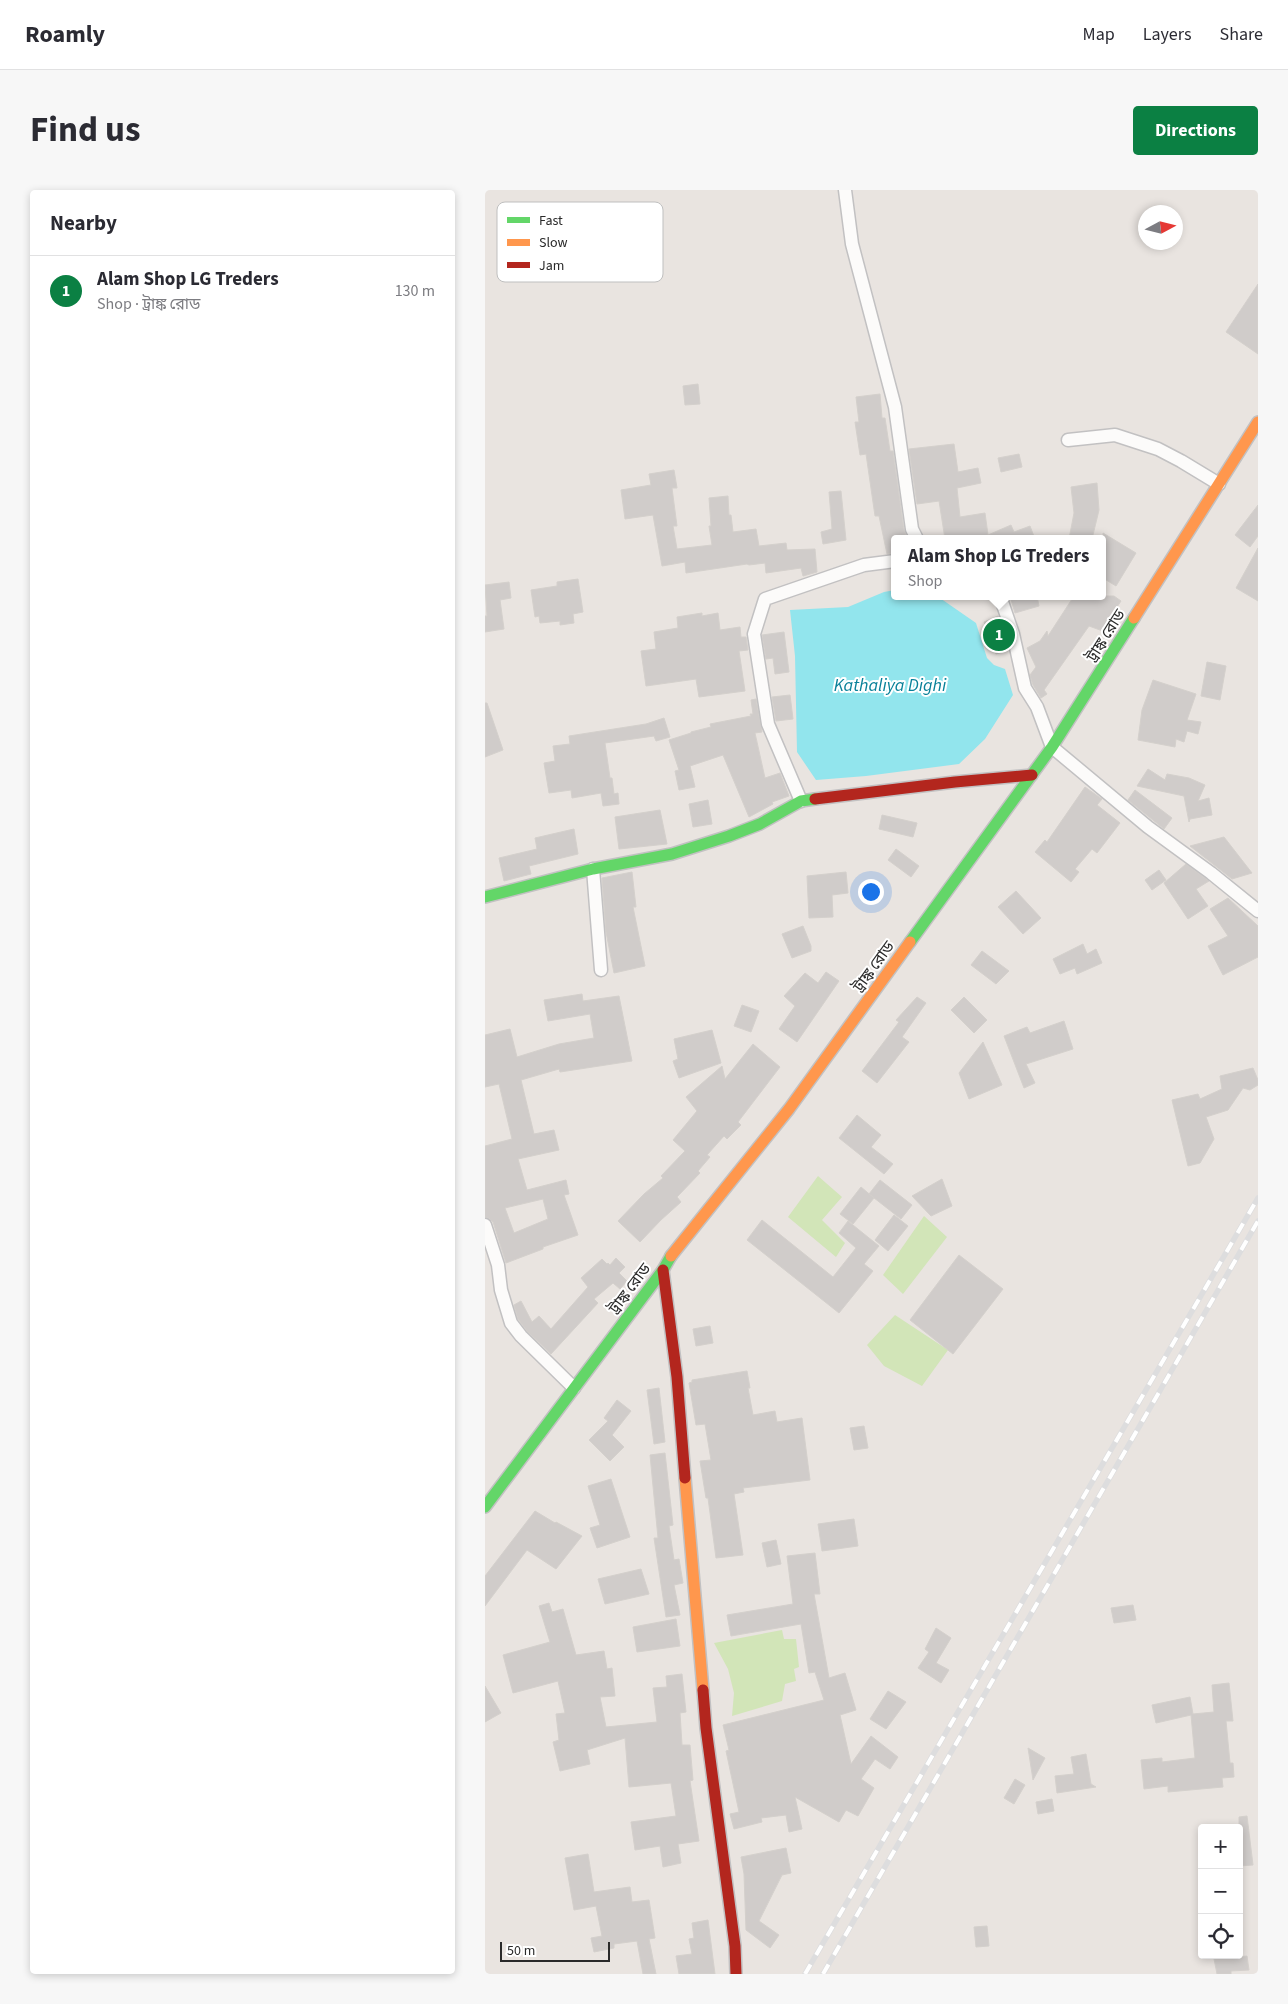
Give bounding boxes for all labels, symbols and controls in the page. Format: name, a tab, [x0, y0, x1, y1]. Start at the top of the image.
text: Roamly	[25, 17, 105, 52]
text: Map	[1083, 22, 1115, 47]
text: Layers	[1143, 22, 1192, 47]
text: Share	[1220, 22, 1263, 47]
text: Find us	[30, 105, 140, 155]
button: Directions	[1133, 106, 1258, 155]
legend	[497, 202, 663, 282]
north arrow	[1138, 205, 1183, 250]
text: Nearby	[50, 208, 117, 238]
text: Fast	[539, 211, 563, 231]
text: Slow	[539, 233, 568, 253]
text: Jam	[539, 256, 564, 276]
text: Alam Shop LG Treders	[97, 266, 279, 293]
text: 1	[62, 280, 70, 302]
text: 130 m	[395, 280, 435, 302]
text: Shop · ট্রাঙ্ক রোড	[97, 293, 200, 315]
popup	[891, 535, 1106, 600]
text: Alam Shop LG Treders	[908, 543, 1089, 570]
text: Shop	[908, 570, 942, 592]
street label: ট্রাঙ্ক রোড	[1081, 604, 1131, 667]
pin: 1	[983, 616, 1015, 654]
water label: Kathaliya Dighi	[834, 673, 947, 698]
your location	[858, 879, 884, 905]
street label: ট্রাঙ্ক রোড	[847, 936, 900, 997]
street label: ট্রাঙ্ক রোড	[603, 1258, 656, 1319]
map controls	[1198, 1824, 1243, 1959]
button: +	[1198, 1824, 1243, 1869]
button: −	[1198, 1869, 1243, 1914]
button: locate	[1198, 1914, 1243, 1959]
scale bar	[500, 1939, 610, 1962]
text: 50 m	[507, 1941, 535, 1961]

